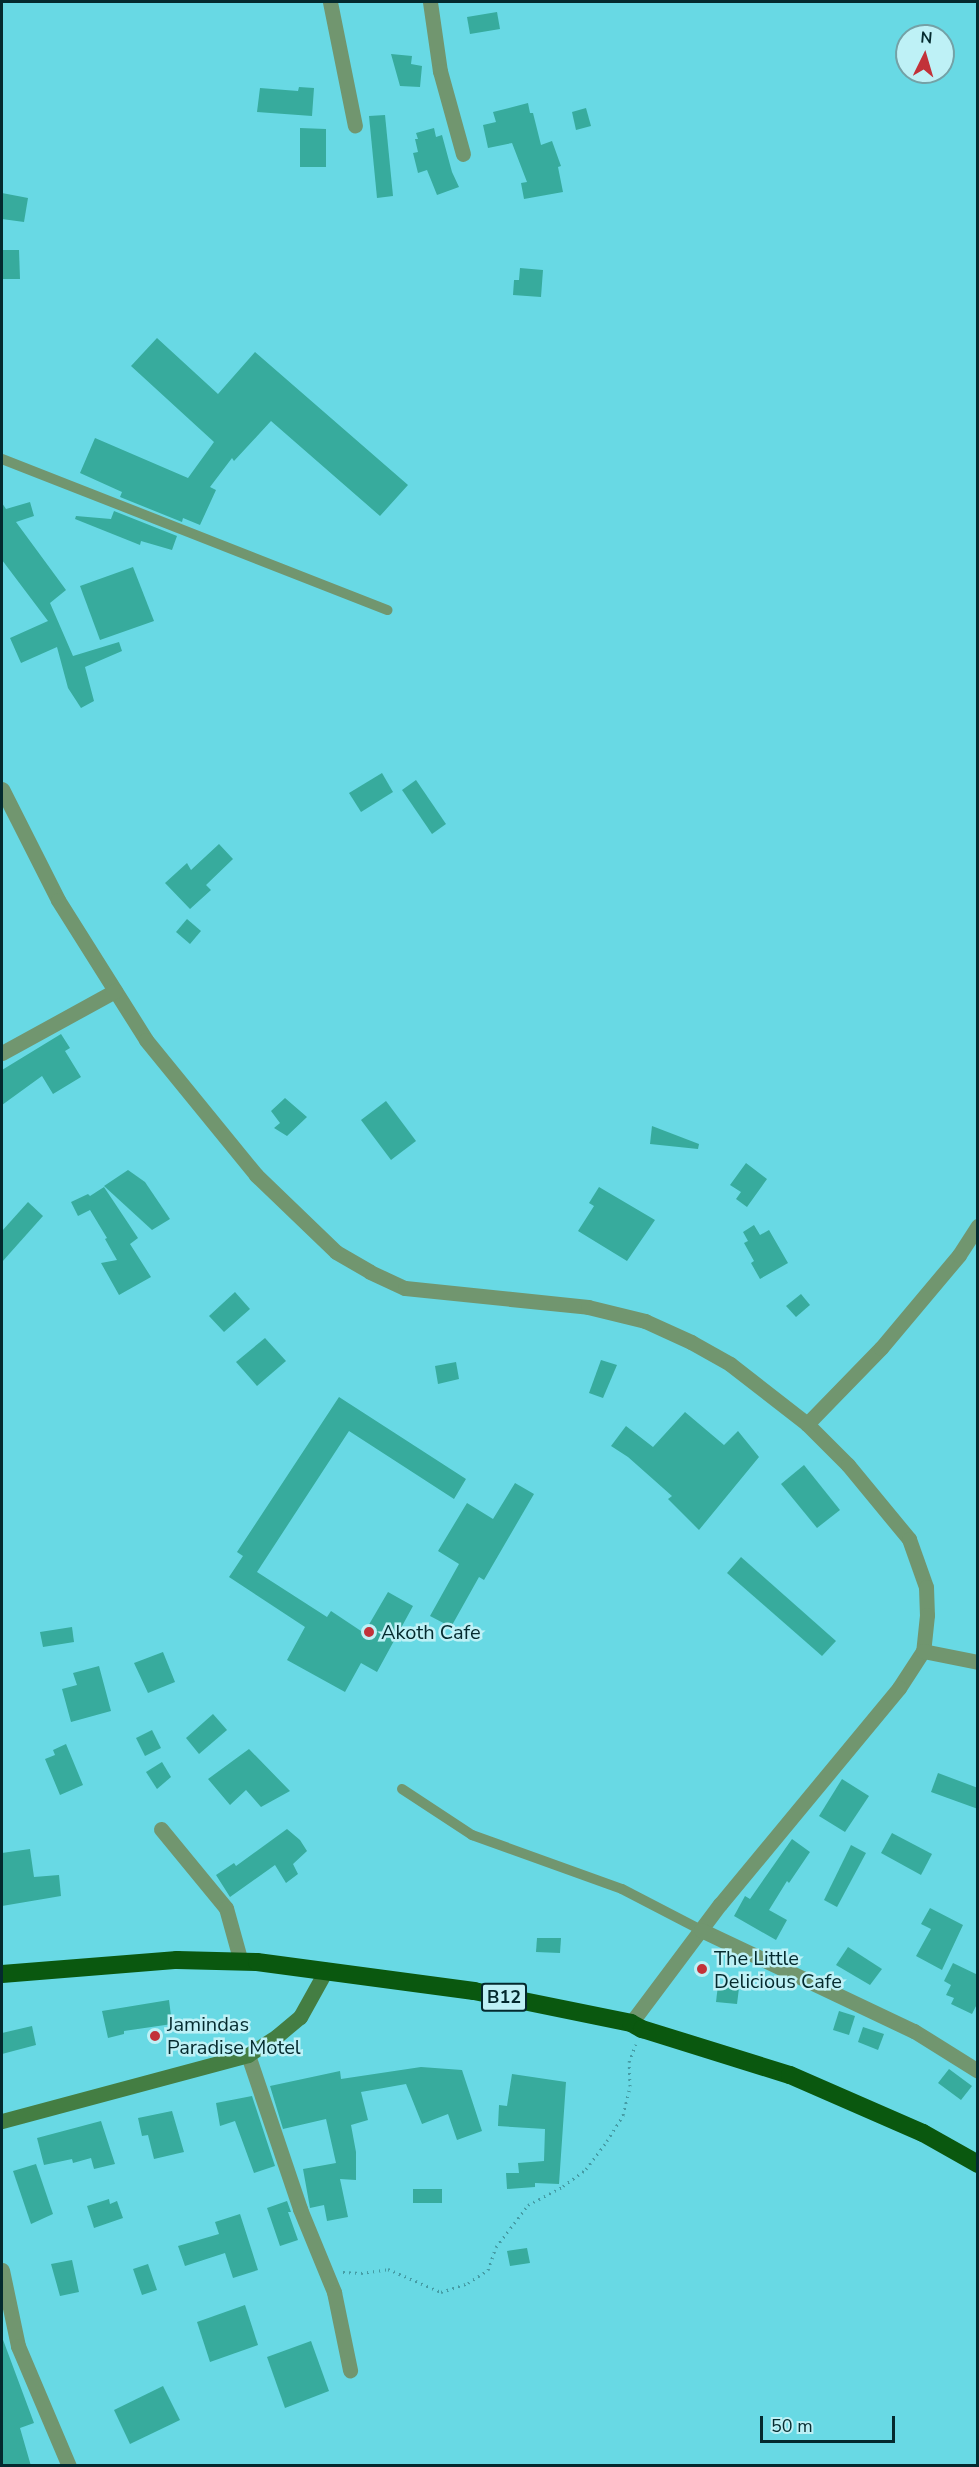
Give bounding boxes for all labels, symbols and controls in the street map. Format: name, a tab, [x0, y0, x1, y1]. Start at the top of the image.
north arrow	[895, 24, 955, 84]
text: N	[919, 27, 933, 50]
place label: Akoth Cafe	[381, 1620, 481, 1644]
marker: Akoth Cafe	[362, 1625, 376, 1639]
place label: The Little Delicious Cafe	[714, 1946, 842, 1993]
marker: The Little Delicious Cafe	[695, 1962, 709, 1976]
road number: B12	[480, 1982, 528, 2012]
place label: Jamindas Paradise Motel	[167, 2012, 301, 2059]
marker: Jamindas Paradise Motel	[148, 2029, 162, 2043]
scale bar	[763, 2404, 898, 2442]
text: 50 m	[771, 2414, 813, 2438]

